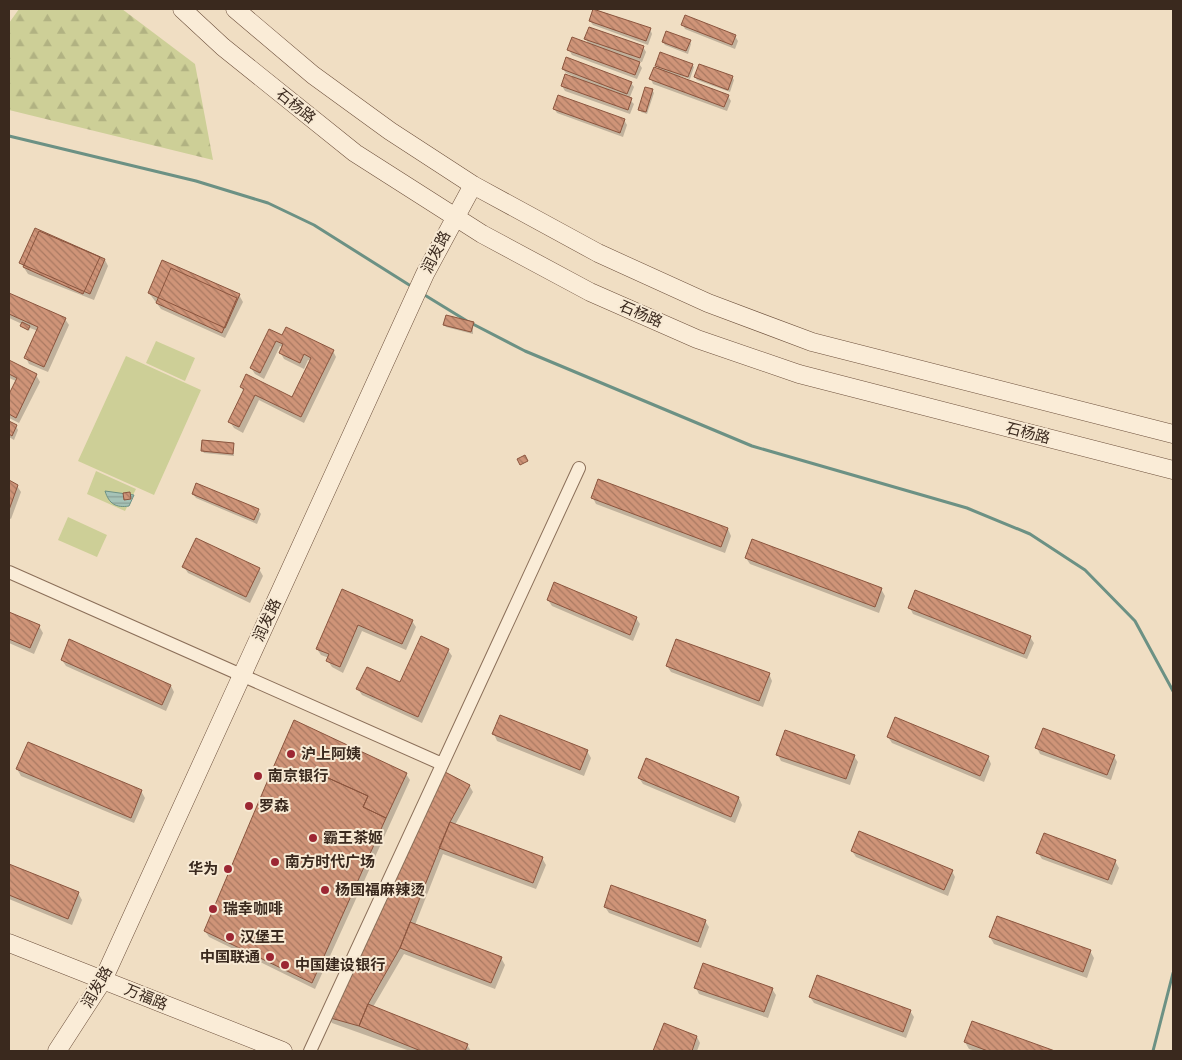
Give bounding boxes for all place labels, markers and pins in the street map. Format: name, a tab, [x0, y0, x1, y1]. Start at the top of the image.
place label: 沪上阿姨	[301, 744, 361, 763]
marker: 沪上阿姨	[285, 748, 297, 760]
place label: 南京银行	[268, 766, 328, 785]
marker: 南京银行	[252, 770, 264, 782]
place label: 罗森	[259, 796, 289, 815]
marker: 罗森	[243, 800, 255, 812]
place label: 霸王茶姬	[323, 828, 383, 847]
marker: 霸王茶姬	[307, 832, 319, 844]
place label: 南方时代广场	[285, 852, 375, 871]
marker: 南方时代广场	[269, 856, 281, 868]
place label: 华为	[188, 859, 218, 878]
marker: 华为	[222, 863, 234, 875]
place label: 杨国福麻辣烫	[335, 880, 425, 899]
marker: 杨国福麻辣烫	[319, 884, 331, 896]
place label: 瑞幸咖啡	[223, 899, 283, 918]
marker: 瑞幸咖啡	[207, 903, 219, 915]
place label: 汉堡王	[240, 927, 285, 946]
marker: 汉堡王	[224, 931, 236, 943]
place label: 中国联通	[200, 947, 260, 966]
marker: 中国联通	[264, 951, 276, 963]
place label: 中国建设银行	[295, 955, 385, 974]
marker: 中国建设银行	[279, 959, 291, 971]

